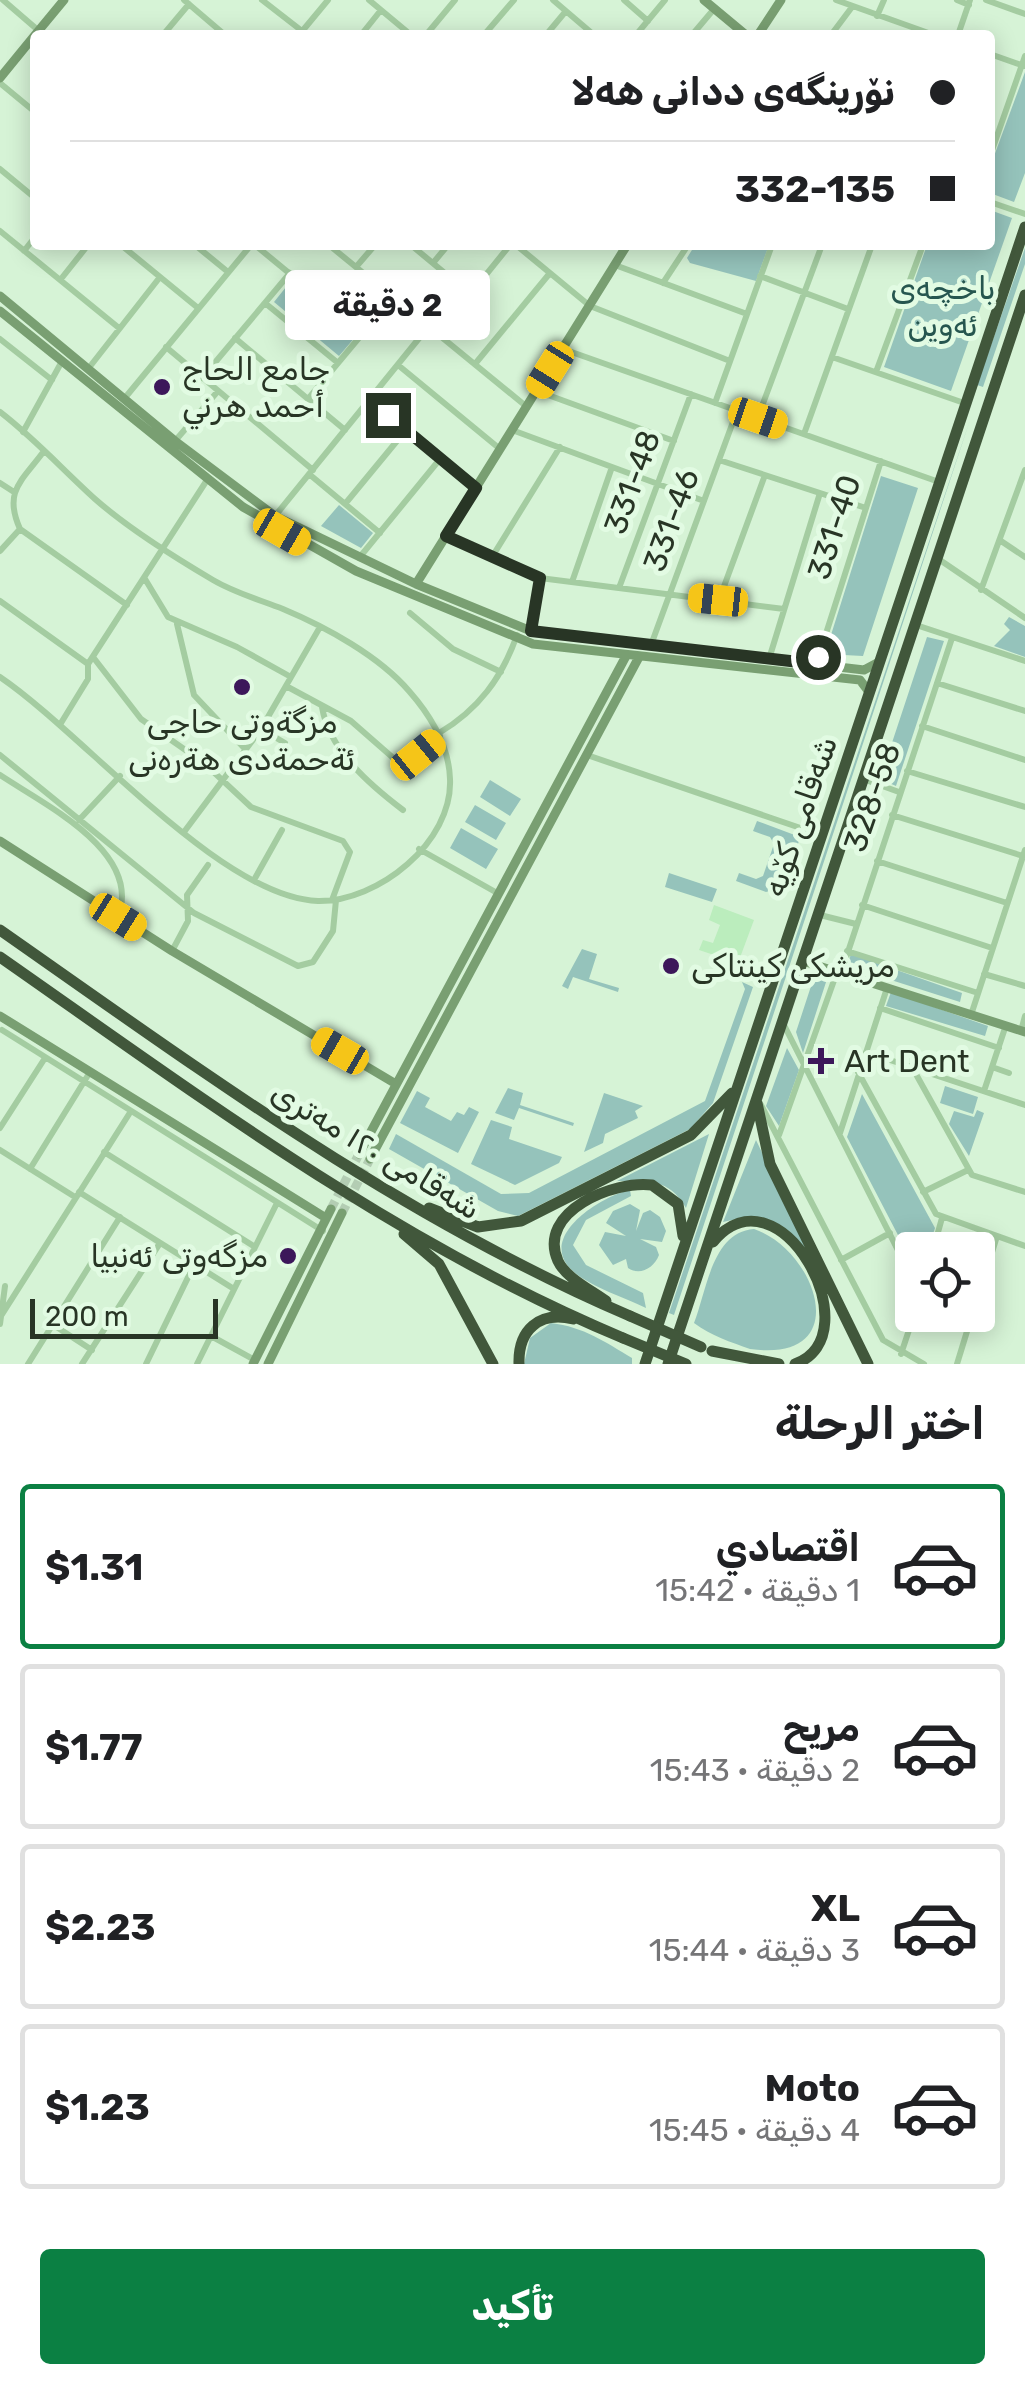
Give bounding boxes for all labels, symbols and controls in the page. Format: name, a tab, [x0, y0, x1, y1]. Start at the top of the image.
text: نۆرینگەی ددانی هەلا	[571, 69, 895, 115]
text: 332-135	[735, 166, 895, 212]
park label: باخچەی ئەوین	[890, 269, 996, 344]
callout: 2 دقيقة	[286, 270, 490, 340]
text: 2 دقيقة	[333, 286, 442, 324]
car	[521, 337, 579, 403]
place label: جامع الحاج أحمد هرني	[182, 350, 330, 430]
marker: جامع الحاج أحمد هرني	[151, 376, 173, 398]
route end	[366, 393, 411, 438]
car	[725, 394, 791, 442]
street label: 331-48	[596, 425, 668, 539]
street label: 331-46	[635, 464, 707, 576]
street label: 331-40	[799, 470, 869, 584]
car	[249, 504, 315, 560]
car	[687, 582, 749, 618]
route start	[796, 635, 841, 680]
marker: مزگةوتی حاجی ئةحمةدی هةرەنی	[231, 676, 253, 698]
place label: مزگةوتی حاجی ئةحمةدی هةرەنی	[128, 703, 356, 778]
car	[385, 724, 451, 786]
street label: شەقامی کۆیە	[755, 731, 845, 901]
street label: 328-58	[836, 737, 908, 857]
car	[85, 888, 151, 946]
place label: مریشکی کینتاکی	[691, 947, 895, 985]
marker: مریشکی کینتاکی	[660, 955, 682, 977]
car	[307, 1023, 373, 1079]
place label: Art Dent	[844, 1042, 970, 1080]
marker: Art Dent	[808, 1048, 834, 1074]
street label: شەقامی ١٢٠ مەتری	[264, 1072, 488, 1228]
map controls	[895, 1232, 995, 1332]
button: locate	[895, 1232, 995, 1332]
place label: مزگەوتی ئەنبیا	[90, 1237, 268, 1275]
marker: مزگەوتی ئەنبیا	[277, 1245, 299, 1267]
scale bar	[30, 1294, 218, 1338]
text: 200 m	[45, 1300, 129, 1333]
text: اختر الرحلة	[775, 1397, 985, 1450]
icon: car	[890, 1522, 980, 1612]
text: اقتصادي	[716, 1525, 860, 1571]
text: $1.31	[45, 1544, 143, 1590]
text: 1 دقيقة · 15:42	[655, 1571, 860, 1609]
icon: car	[890, 1702, 980, 1792]
text: مريح	[783, 1705, 860, 1751]
text: $1.77	[45, 1724, 142, 1770]
text: 2 دقيقة · 15:43	[650, 1751, 860, 1789]
icon: car	[890, 1882, 980, 1972]
text: XL	[811, 1885, 860, 1931]
text: $2.23	[45, 1904, 156, 1950]
text: 3 دقيقة · 15:44	[649, 1931, 860, 1969]
icon: car	[890, 2062, 980, 2152]
text: Moto	[764, 2065, 860, 2111]
text: $1.23	[45, 2084, 150, 2130]
text: 4 دقيقة · 15:45	[649, 2111, 860, 2149]
button: تأكيد	[40, 2249, 985, 2364]

